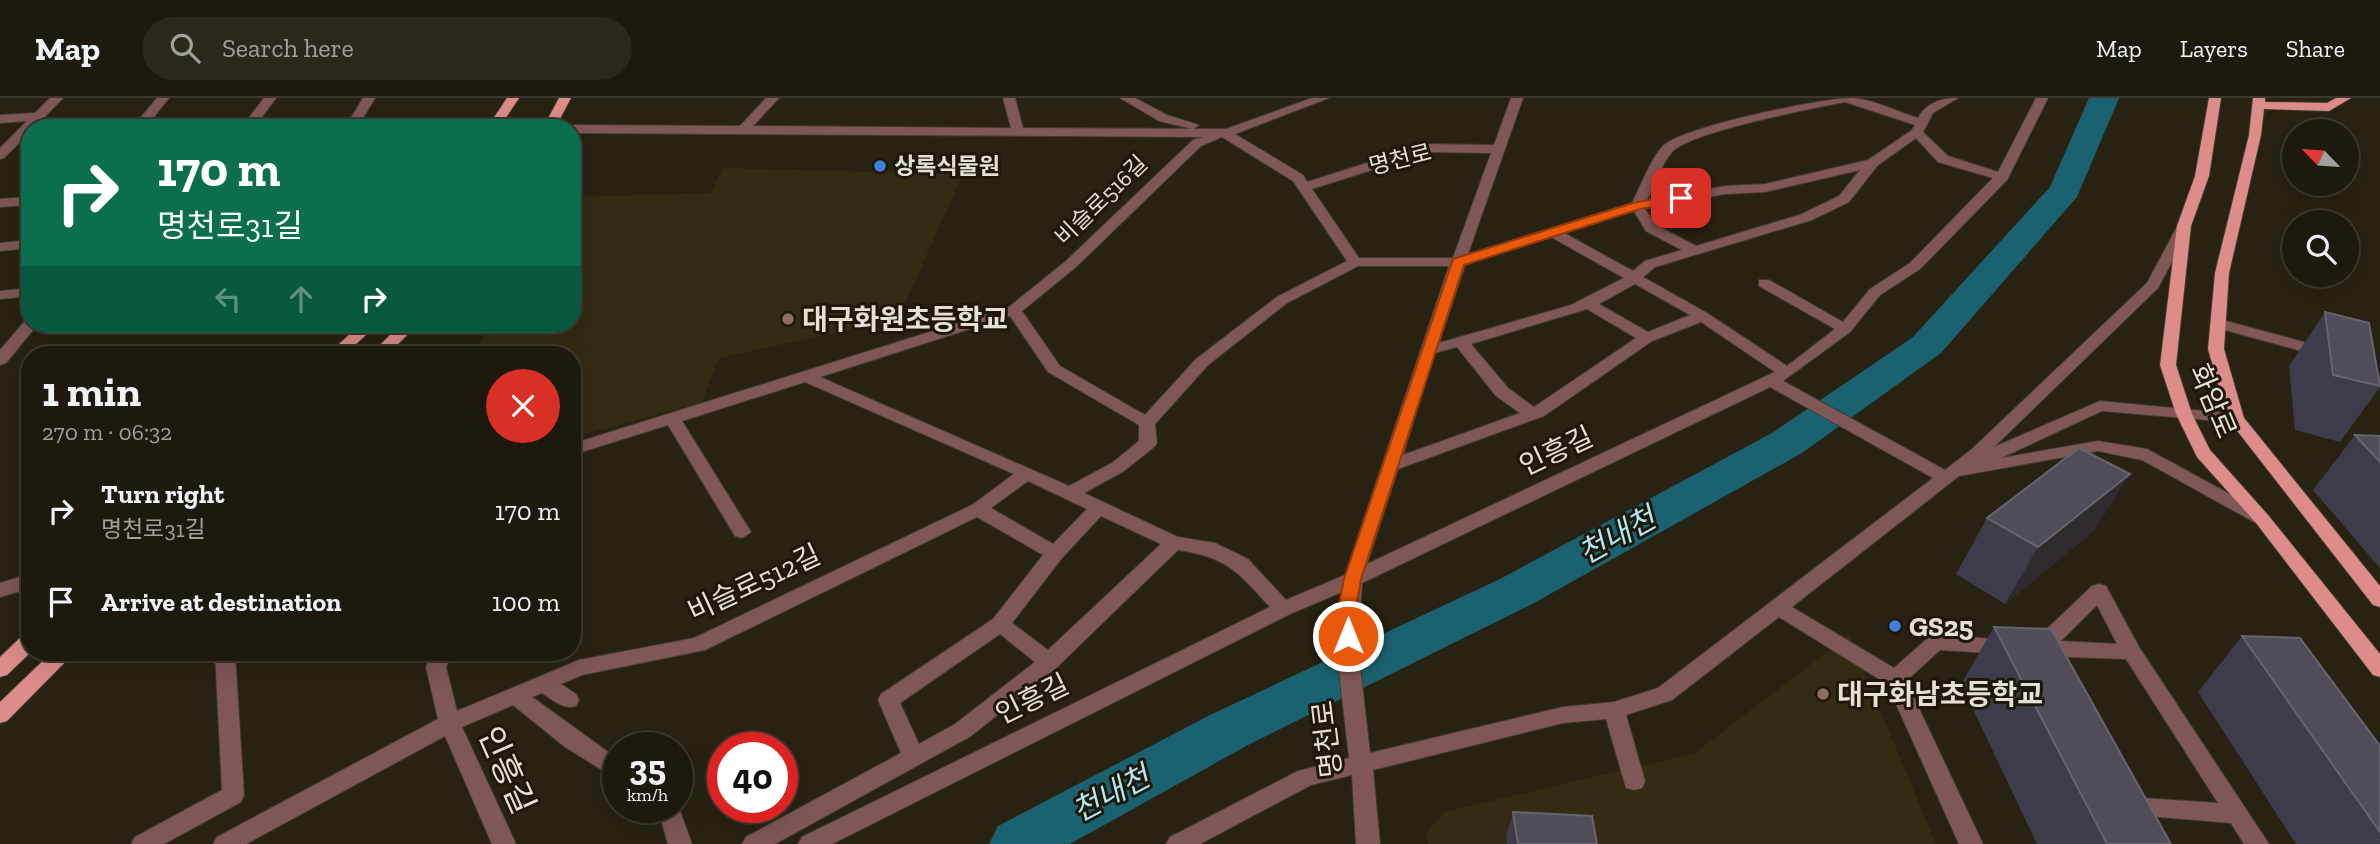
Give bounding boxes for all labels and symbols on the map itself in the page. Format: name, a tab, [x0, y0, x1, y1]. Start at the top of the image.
north arrow	[2282, 119, 2359, 196]
street label: 명천로	[1366, 138, 1434, 180]
street label: 비슬로516길	[1049, 149, 1153, 251]
place label: 상록식물원	[894, 152, 1000, 180]
marker: 상록식물원	[872, 158, 888, 174]
pin	[1651, 168, 1711, 228]
place label: 대구화원초등학교	[802, 303, 1008, 336]
marker: 대구화원초등학교	[780, 311, 796, 327]
street label: 화암로	[2183, 359, 2243, 443]
street label: 인흥길	[1514, 420, 1598, 482]
water label: 천내천	[1572, 499, 1665, 572]
street label: 비슬로512길	[682, 538, 826, 628]
position arrow	[1311, 599, 1385, 673]
place label: GS25	[1909, 610, 1973, 643]
marker: GS25	[1887, 618, 1903, 634]
street label: 인흥길	[990, 667, 1074, 731]
place label: 대구화남초등학교	[1837, 678, 2043, 711]
marker: 대구화남초등학교	[1815, 686, 1831, 702]
street label: 명천로	[1306, 699, 1348, 779]
street label: 인흥길	[471, 720, 543, 820]
speed limit sign: 40	[707, 732, 798, 823]
water label: 천내천	[1066, 757, 1159, 829]

